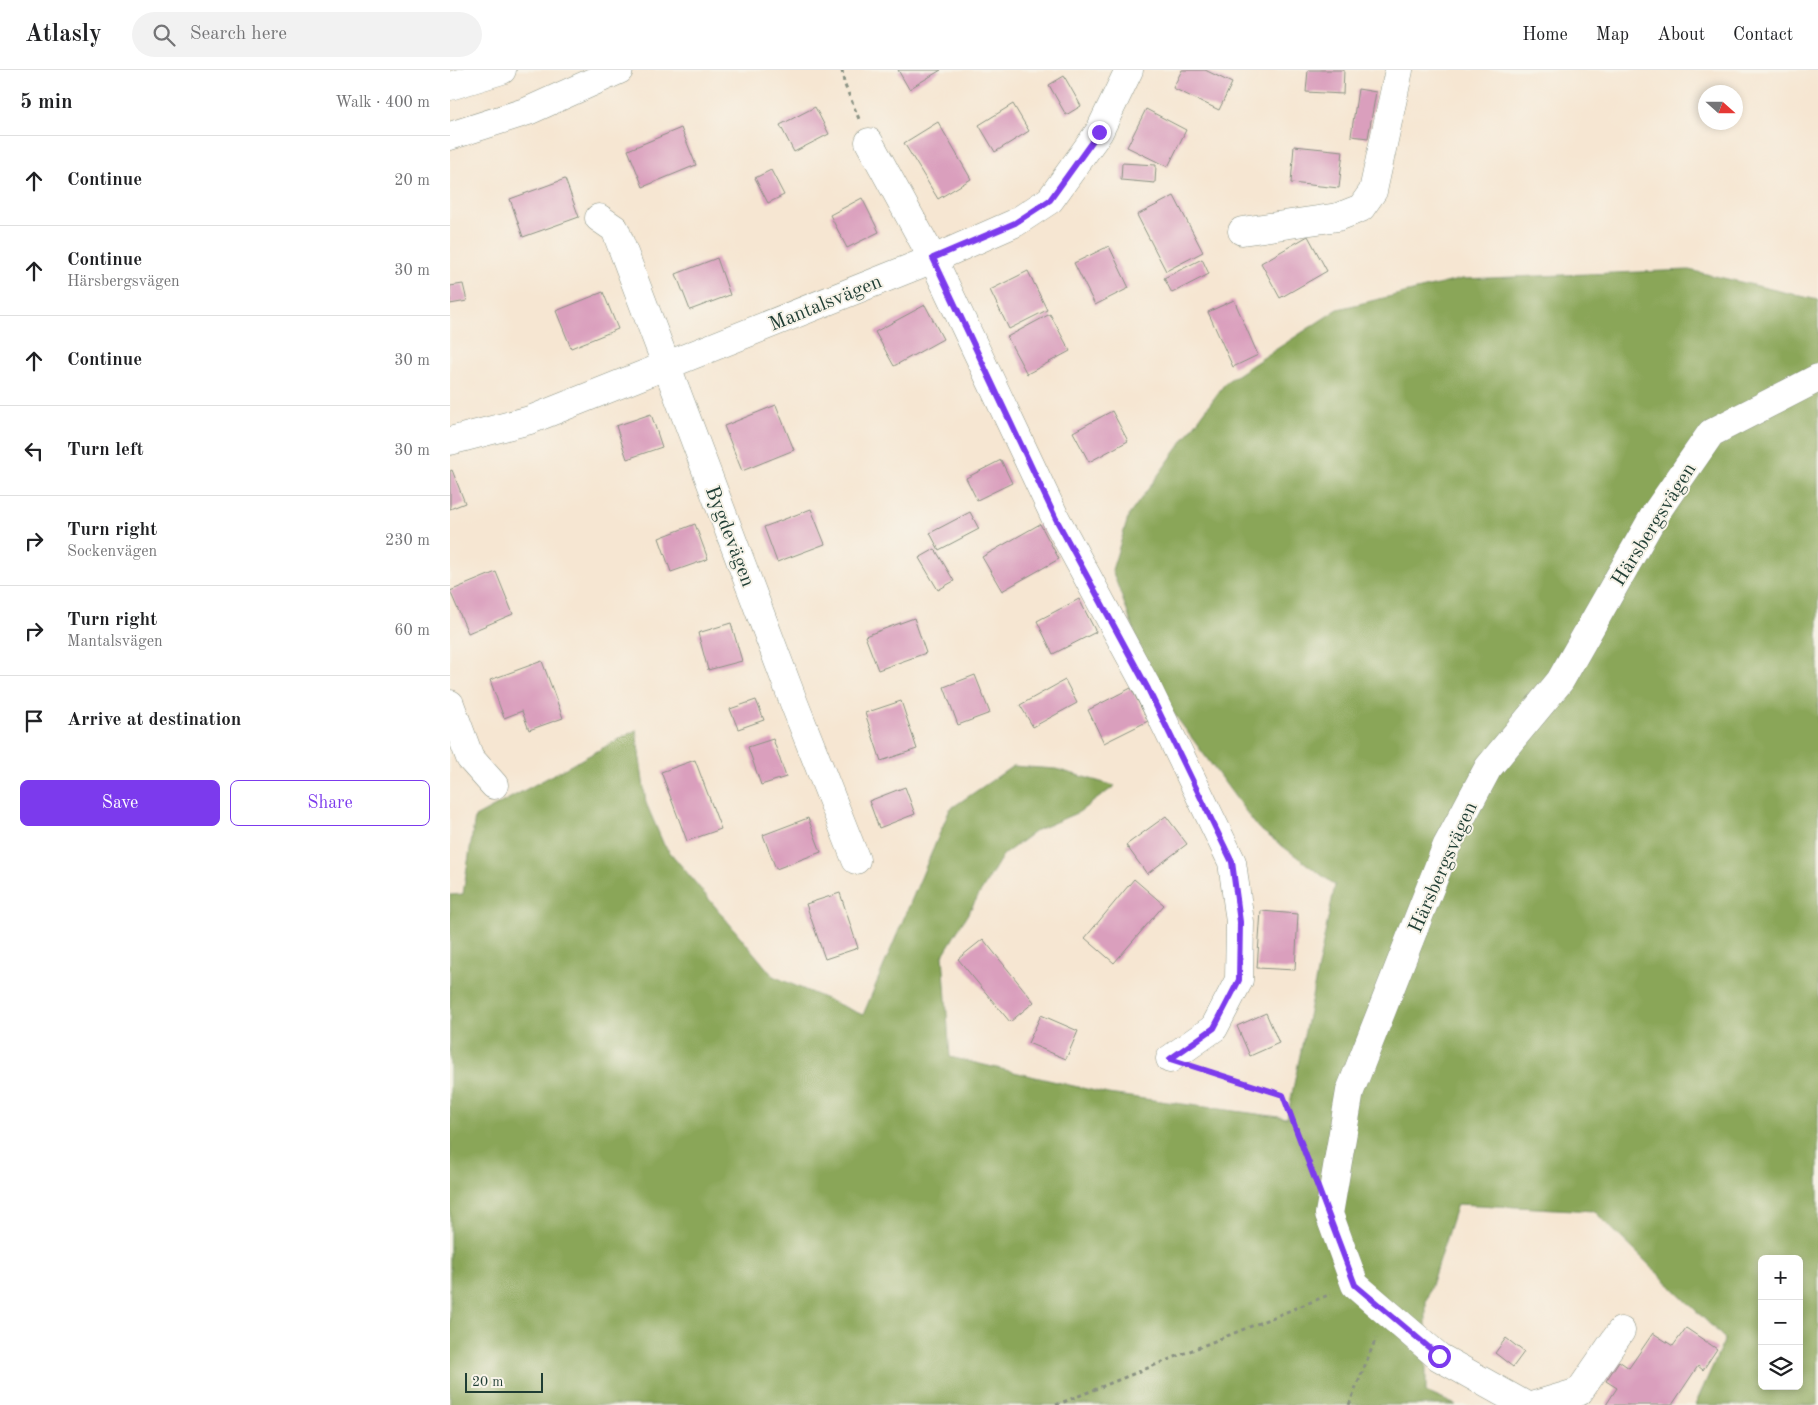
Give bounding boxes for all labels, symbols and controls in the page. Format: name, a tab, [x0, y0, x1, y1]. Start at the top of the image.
search box	[132, 12, 482, 57]
icon: search	[150, 21, 178, 49]
text: Atlasly	[25, 23, 102, 47]
text: Search here	[190, 25, 287, 44]
text: Home	[1522, 26, 1568, 44]
text: Map	[1596, 26, 1629, 44]
text: About	[1657, 26, 1705, 44]
text: Contact	[1733, 26, 1793, 44]
north arrow	[1698, 85, 1743, 130]
text: 5 min	[20, 92, 73, 113]
text: Walk · 400 m	[335, 95, 430, 111]
route end	[1088, 121, 1111, 144]
icon: ahead	[20, 167, 48, 195]
text: Continue	[67, 171, 142, 190]
text: 20 m	[394, 173, 430, 189]
text: Continue	[67, 251, 142, 270]
icon: ahead	[20, 257, 48, 285]
text: 30 m	[394, 263, 430, 279]
street label: Mantalsvägen	[767, 272, 885, 336]
text: Härsbergsvägen	[67, 274, 180, 290]
icon: ahead	[20, 347, 48, 375]
text: Continue	[67, 351, 142, 370]
text: 30 m	[394, 353, 430, 369]
icon: left	[20, 437, 48, 465]
text: Turn left	[67, 441, 144, 460]
text: 30 m	[394, 443, 430, 459]
street label: Härsbergsvägen	[1609, 460, 1701, 590]
street label: Bygdevägen	[701, 484, 758, 590]
text: Turn right	[67, 521, 157, 540]
icon: right	[20, 527, 48, 555]
text: 230 m	[385, 533, 430, 549]
text: Sockenvägen	[67, 544, 157, 560]
text: Turn right	[67, 611, 157, 630]
icon: right	[20, 617, 48, 645]
text: 60 m	[394, 623, 430, 639]
text: Mantalsvägen	[67, 634, 163, 650]
icon: arrive	[20, 707, 48, 735]
text: Arrive at destination	[67, 711, 241, 730]
button: Save	[20, 780, 220, 826]
button: Share	[230, 780, 430, 826]
street label: Härsbergsvägen	[1406, 799, 1482, 936]
map controls	[1758, 1255, 1803, 1390]
button: +	[1758, 1255, 1803, 1300]
button: −	[1758, 1300, 1803, 1345]
route start	[1428, 1345, 1451, 1368]
button: layers	[1758, 1345, 1803, 1390]
scale bar	[465, 1370, 542, 1393]
text: 20 m	[472, 1375, 503, 1389]

